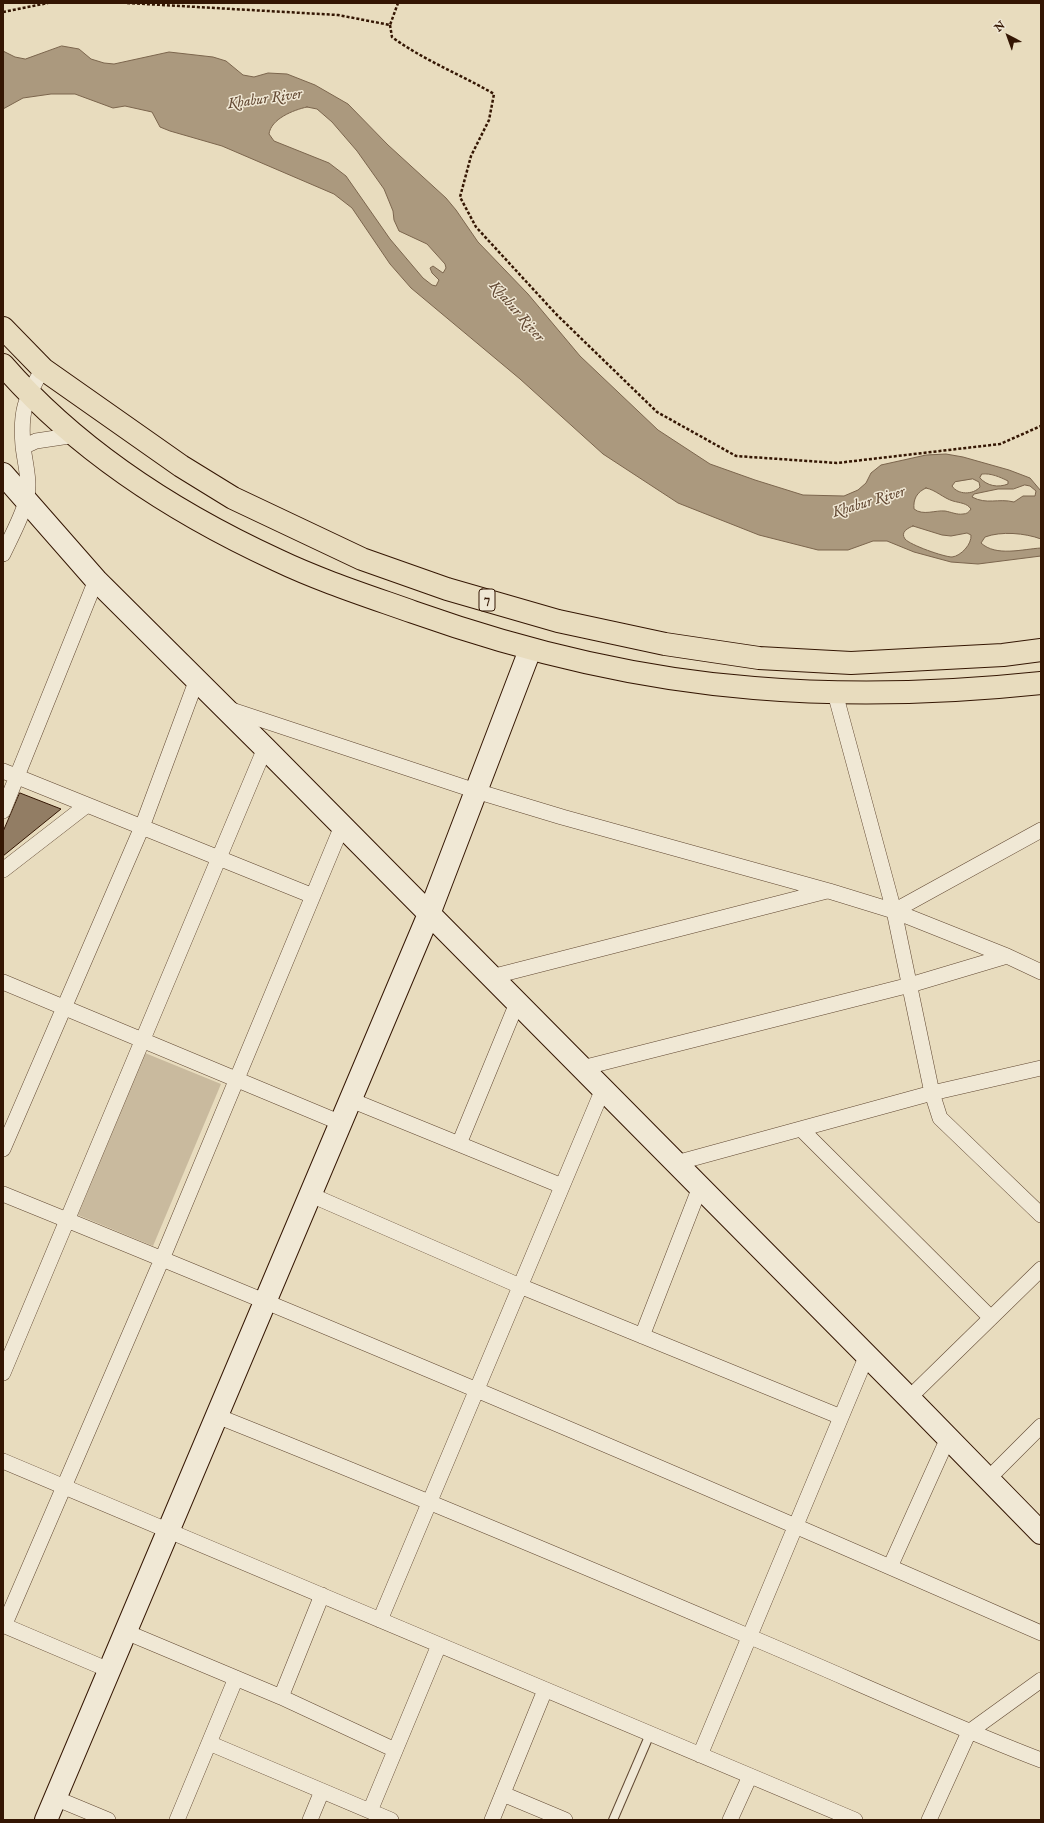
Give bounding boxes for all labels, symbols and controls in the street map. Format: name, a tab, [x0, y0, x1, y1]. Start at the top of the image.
north arrow	[988, 16, 1028, 56]
text: N	[992, 19, 1008, 35]
water label: Khabur River	[227, 86, 303, 114]
water label: Khabur River	[485, 278, 547, 346]
water label: Khabur River	[830, 483, 908, 523]
road number: 7	[479, 589, 495, 611]

